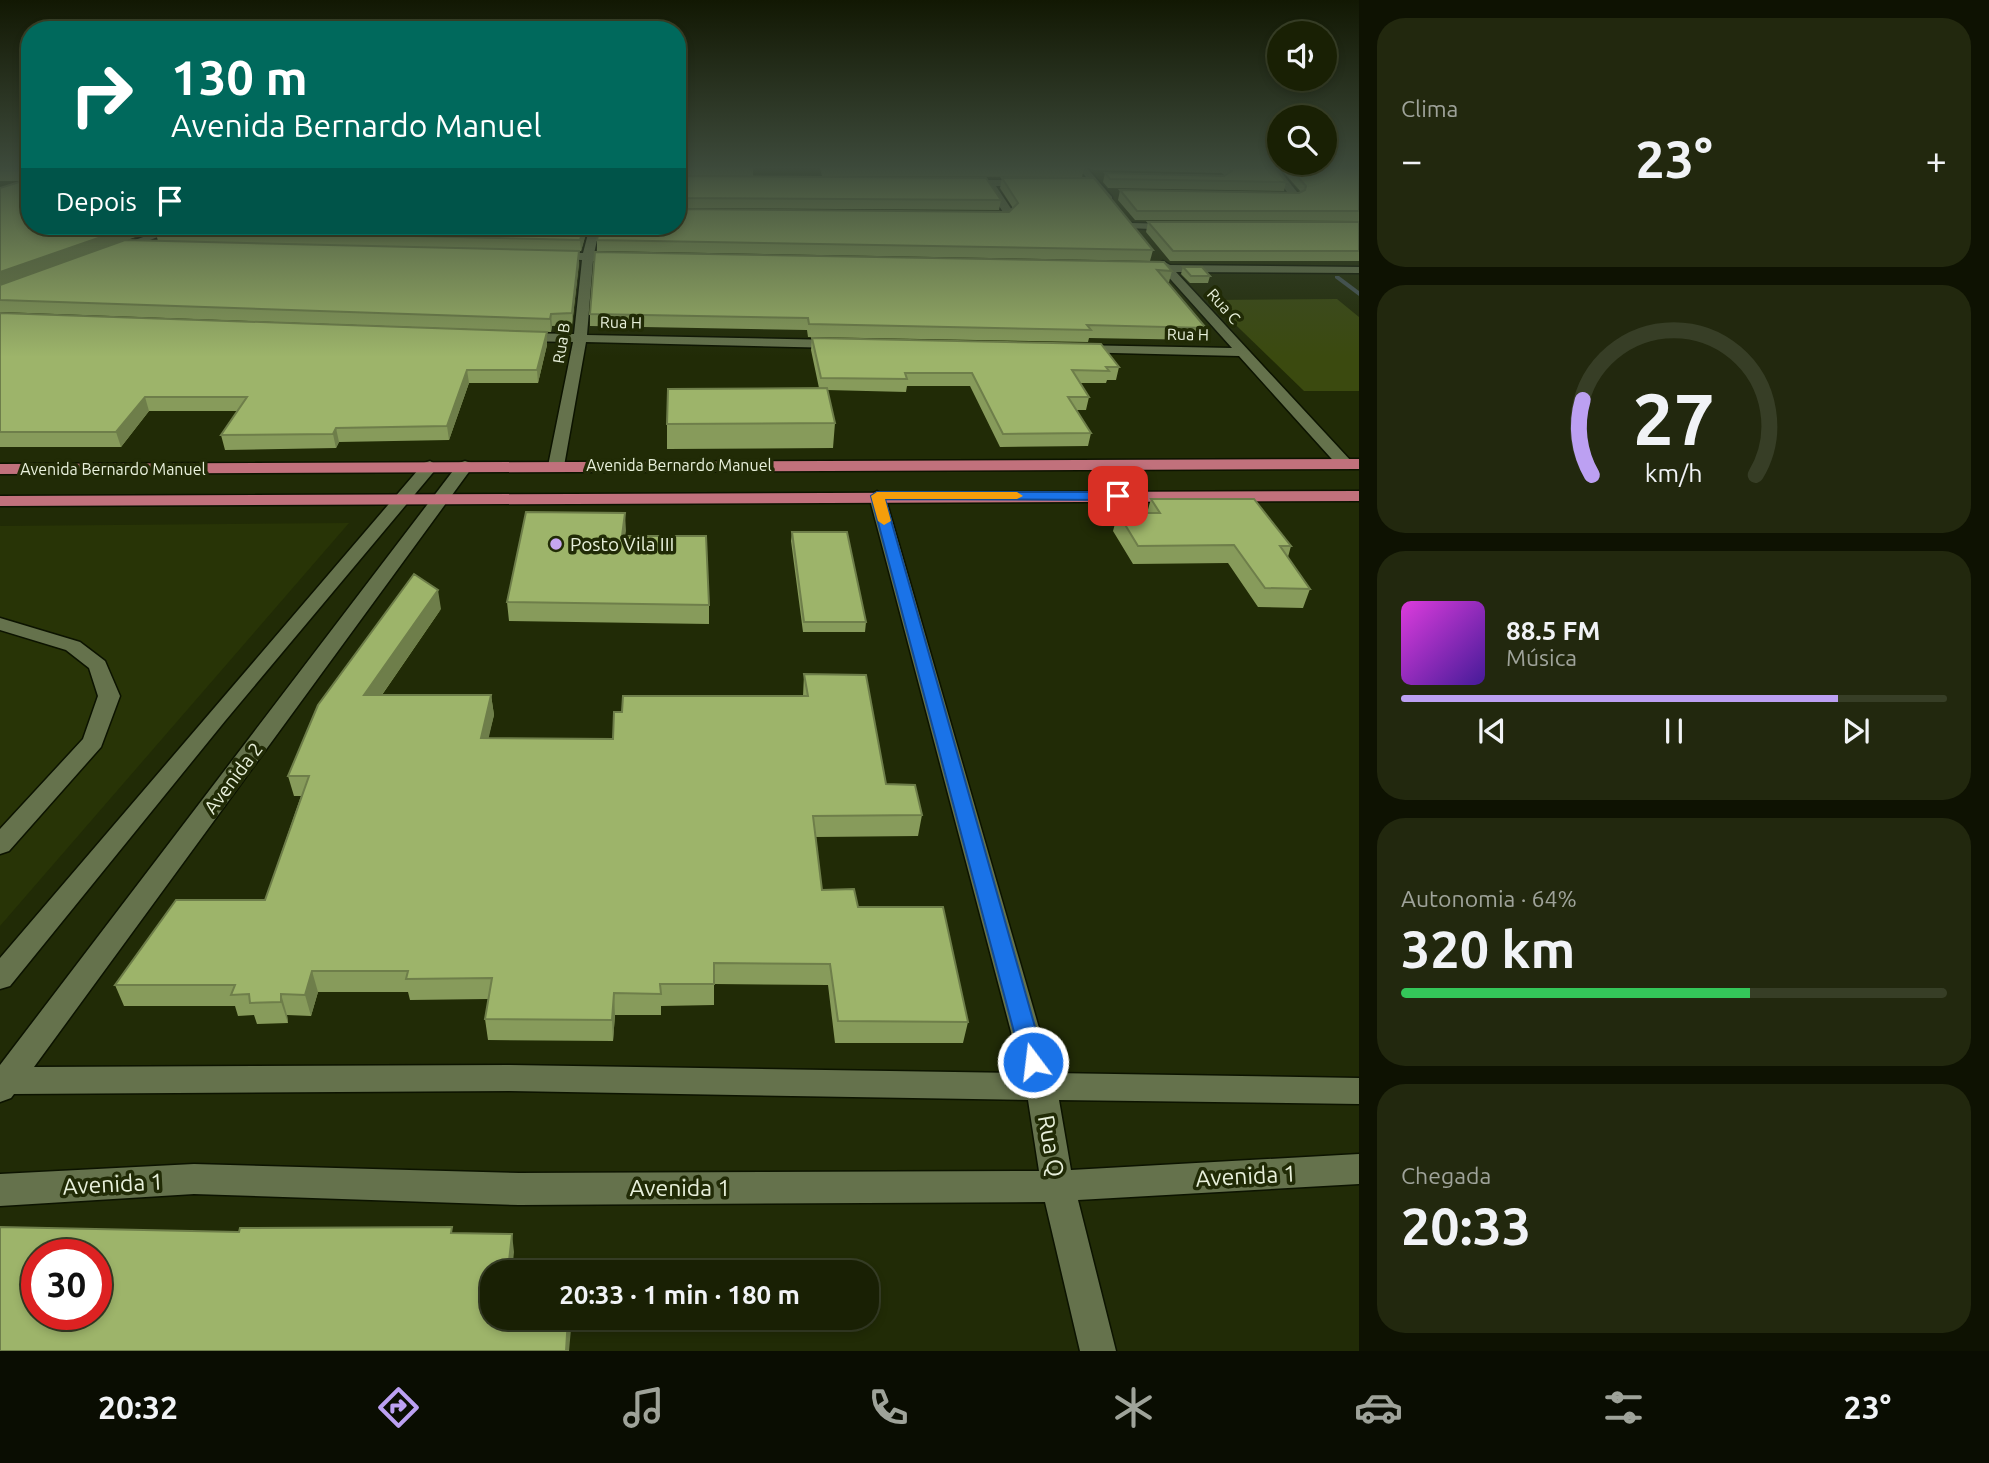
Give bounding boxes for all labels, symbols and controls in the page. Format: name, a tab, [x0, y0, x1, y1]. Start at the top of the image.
map controls	[1267, 21, 1337, 175]
button: sound	[1267, 21, 1337, 91]
icon: right	[56, 49, 147, 140]
text: 130 m	[171, 49, 308, 104]
text: Clima	[1401, 96, 1458, 121]
button: search	[1267, 105, 1337, 175]
text: Avenida Bernardo Manuel	[171, 107, 542, 143]
text: 23°	[1635, 130, 1713, 188]
text: −	[1401, 139, 1422, 181]
text: +	[1926, 139, 1947, 181]
icon: arrive	[151, 182, 189, 220]
text: Depois	[56, 187, 137, 216]
street label: Rua C	[1204, 285, 1244, 327]
street label: Rua H	[600, 313, 642, 331]
street label: Rua B	[549, 321, 573, 365]
street label: Rua H	[1167, 325, 1209, 343]
text: 27	[1633, 377, 1715, 459]
street label: Avenida Bernardo Manuel	[586, 456, 772, 474]
text: km/h	[1645, 459, 1703, 487]
street label: Avenida Bernardo Manuel	[20, 460, 206, 478]
pin	[1088, 466, 1148, 526]
icon: arrive	[1099, 477, 1137, 515]
place label: Posto Vila III	[570, 533, 674, 555]
marker: Posto Vila III	[548, 536, 564, 552]
text: 88.5 FM	[1506, 616, 1600, 645]
text: Música	[1506, 645, 1577, 670]
icon: previous	[1473, 712, 1511, 750]
icon: pause	[1655, 712, 1693, 750]
icon: next	[1837, 712, 1875, 750]
street label: Avenida 2	[199, 738, 267, 818]
text: Autonomia · 64%	[1401, 886, 1577, 911]
text: 320 km	[1401, 920, 1575, 978]
position arrow	[996, 1025, 1070, 1099]
street label: Rua Q	[1034, 1113, 1069, 1179]
street label: Avenida 1	[1195, 1160, 1297, 1191]
text: Chegada	[1401, 1163, 1491, 1188]
street label: Avenida 1	[62, 1168, 164, 1199]
street label: Avenida 1	[630, 1175, 730, 1200]
text: 20:33	[1401, 1197, 1531, 1255]
speed limit sign: 30	[21, 1239, 112, 1330]
text: 20:33 · 1 min · 180 m	[559, 1280, 800, 1309]
icon: directions	[374, 1383, 423, 1432]
icon: music	[619, 1383, 668, 1432]
icon: phone	[864, 1383, 913, 1432]
icon: climate	[1109, 1383, 1158, 1432]
icon: car	[1354, 1383, 1403, 1432]
icon: filters	[1599, 1383, 1648, 1432]
text: 20:32	[98, 1389, 178, 1425]
text: 23°	[1844, 1389, 1891, 1425]

